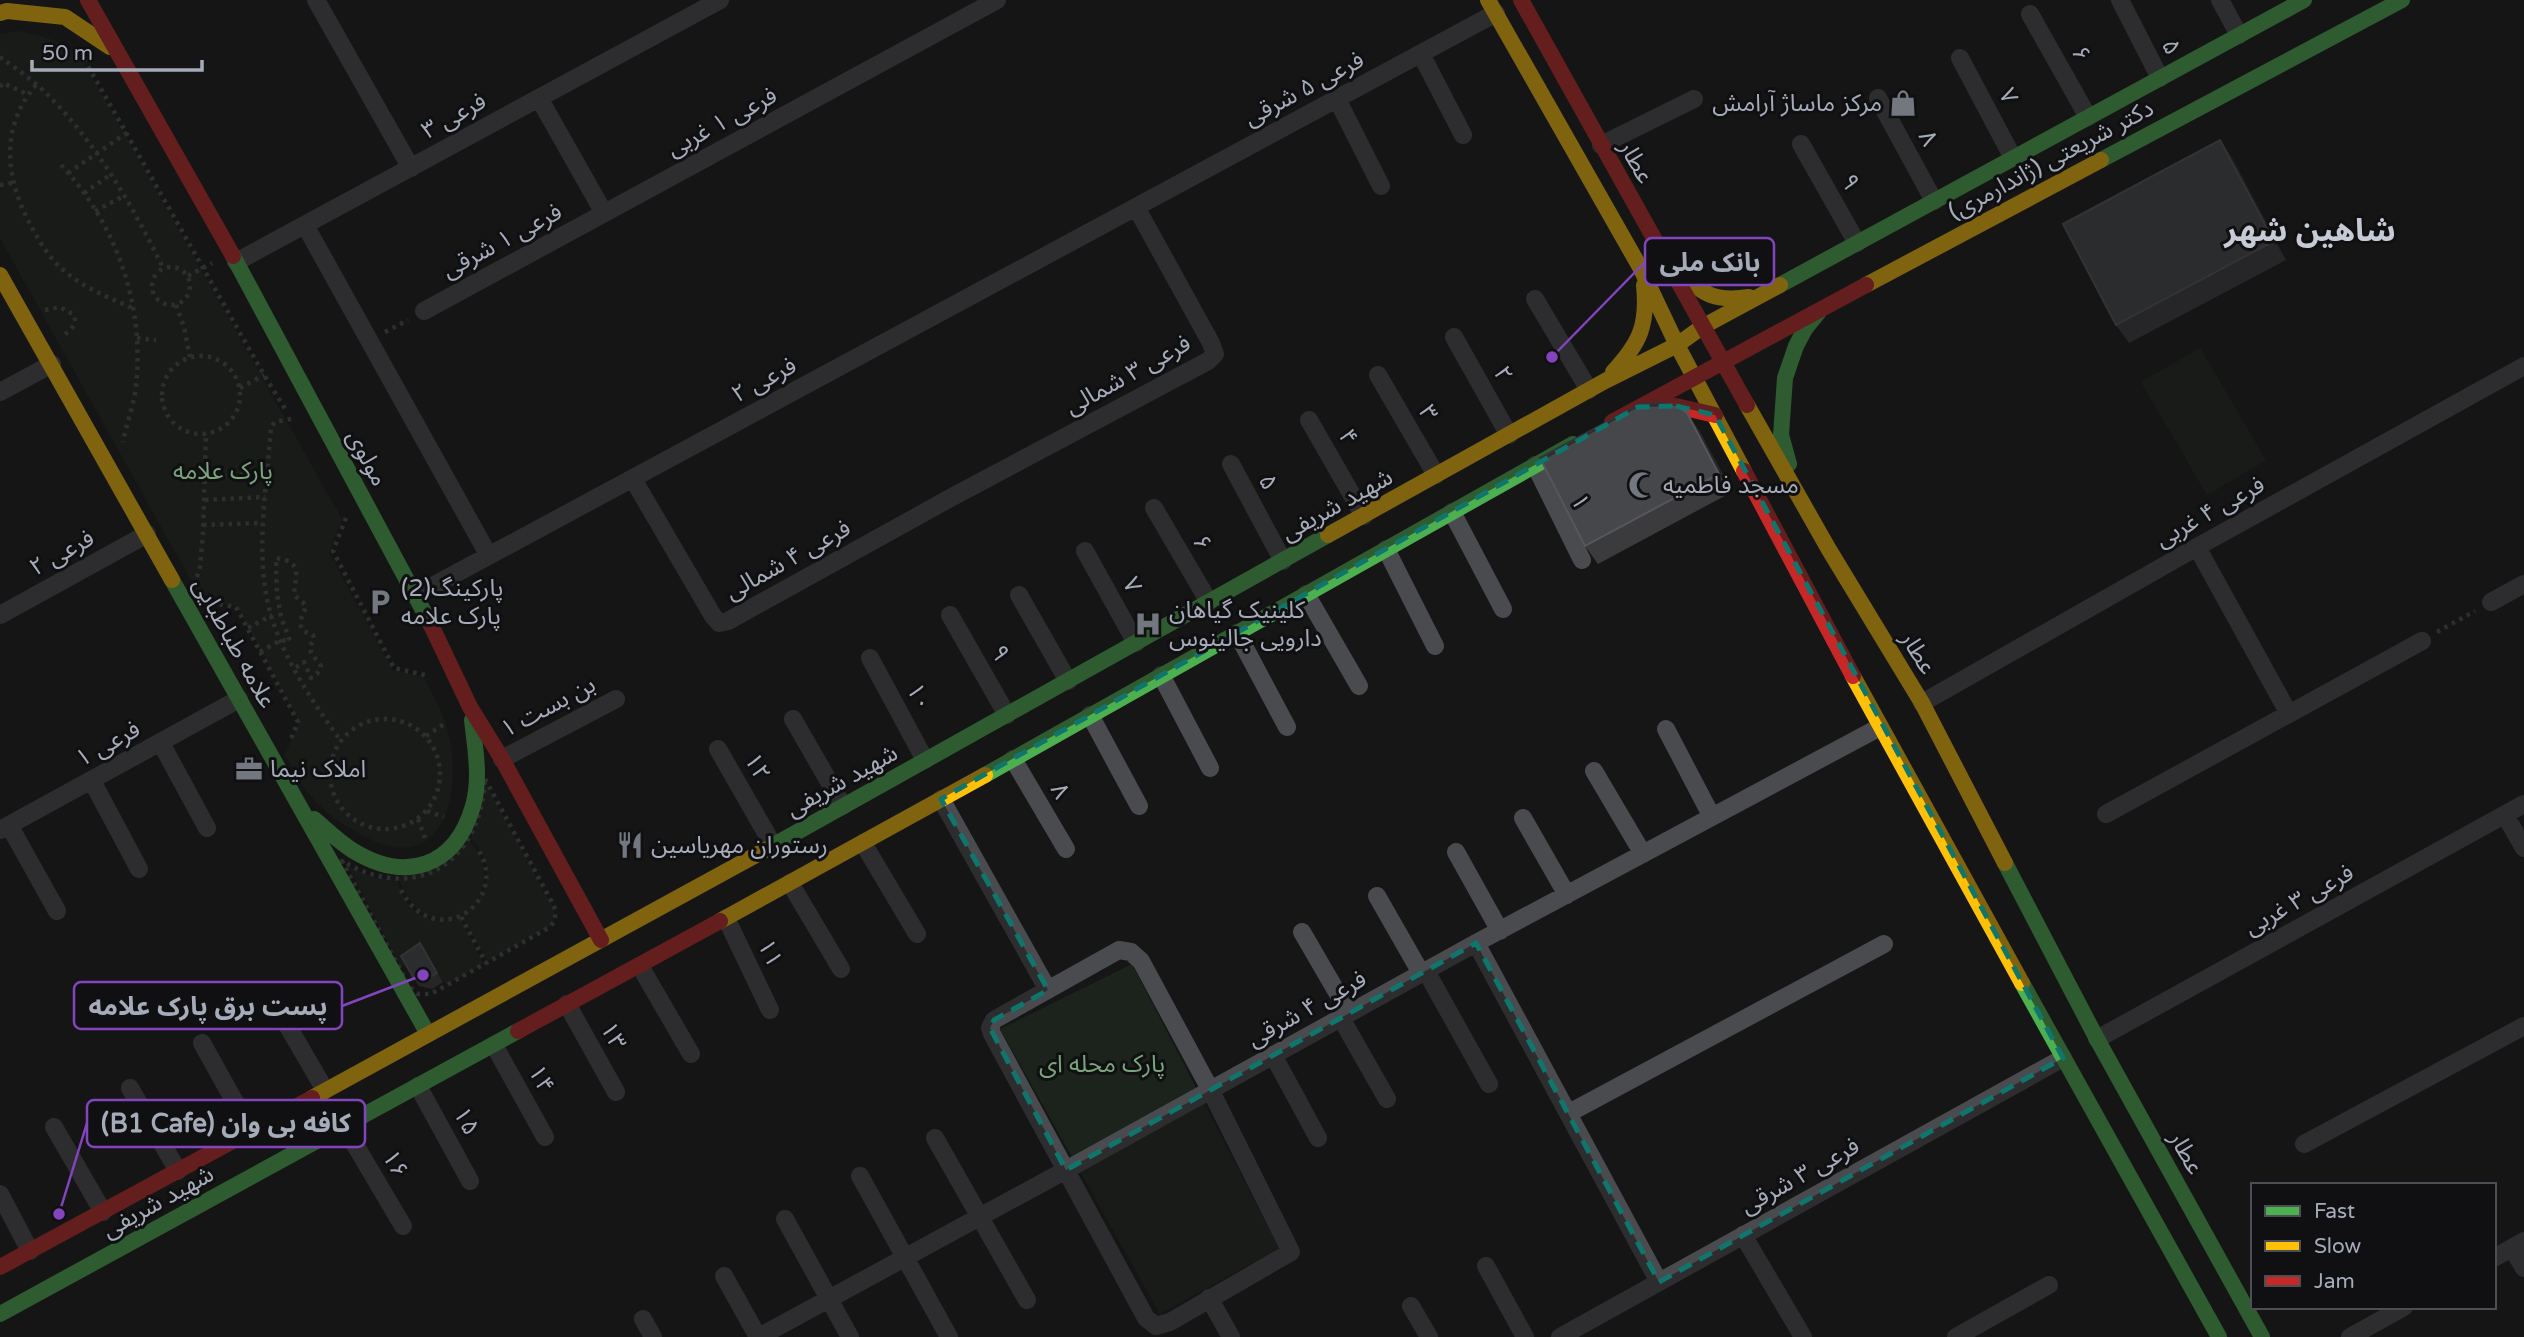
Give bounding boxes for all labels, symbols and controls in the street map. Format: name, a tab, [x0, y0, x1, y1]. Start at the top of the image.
scale bar	[32, 28, 201, 72]
street label: ۵	[2155, 34, 2187, 60]
text: 50 m	[42, 41, 93, 66]
street label: ۶	[2065, 41, 2097, 67]
street label: فرعی ۵ شرقی	[1239, 45, 1369, 133]
street label: فرعی ۱ غربی	[662, 81, 782, 163]
street label: ۷	[1992, 83, 2024, 109]
street label: فرعی ۳	[417, 87, 491, 145]
shop icon: مرکز ماساژ آرامش	[1888, 88, 1918, 118]
place label: مرکز ماساژ آرامش	[1712, 89, 1882, 118]
street label: دکتر شریعتی (ژاندارمری)	[1943, 94, 2159, 226]
street label: ۸	[1912, 125, 1944, 151]
street label: عطار	[1612, 134, 1660, 189]
street label: ۹	[1834, 169, 1866, 195]
street label: فرعی ۱ شرقی	[437, 197, 567, 285]
district label: شاهین شهر	[2222, 212, 2396, 250]
callout: بانک ملی	[1645, 238, 1774, 285]
text: بانک ملی	[1659, 247, 1761, 278]
street label: فرعی ۳ شمالی	[1060, 329, 1196, 421]
street label: فرعی ۲	[727, 351, 801, 409]
street label: ۲	[1487, 361, 1519, 387]
street label: ۳	[1412, 400, 1444, 426]
street label: ۴	[1332, 424, 1364, 450]
street label: مولوی	[340, 425, 394, 491]
park label: پارک علامه	[173, 457, 273, 486]
street label: شهید شریفی	[1276, 462, 1398, 548]
street label: ۵	[1252, 469, 1284, 495]
mosque icon: مسجد فاطمیه	[1627, 470, 1657, 500]
street label: فرعی ۴ غربی	[2150, 470, 2270, 554]
place label: مسجد فاطمیه	[1663, 471, 1799, 500]
street label: ۱	[1564, 489, 1596, 515]
street label: فرعی ۴ شمالی	[720, 514, 856, 606]
street label: فرعی ۲	[25, 524, 99, 582]
street label: ۶	[1186, 530, 1218, 556]
street label: ۷	[1116, 572, 1148, 598]
street label: علامه طباطبایی	[186, 573, 282, 713]
place label: پارکینگ(2) پارک علامه	[401, 574, 504, 631]
parking icon: پارکینگ(2) پارک علامه	[365, 587, 395, 617]
place label: کلینیک گیاهان دارویی جالینوس	[1169, 596, 1322, 653]
hospital icon: کلینیک گیاهان دارویی جالینوس	[1133, 609, 1163, 639]
street label: عطار	[1893, 625, 1942, 680]
street label: ۹	[984, 640, 1016, 666]
street label: بن بست ۱	[496, 670, 600, 744]
street label: ۱۰	[900, 678, 938, 716]
street label: فرعی ۱	[71, 715, 145, 773]
street label: شهید شریفی	[781, 738, 903, 824]
street label: ۱۲	[738, 748, 776, 786]
office icon: املاک نیما	[234, 754, 264, 784]
place label: املاک نیما	[270, 755, 366, 784]
street label: ۸	[1044, 778, 1076, 804]
restaurant icon: رستوران مهریاسین	[615, 830, 645, 860]
place label: رستوران مهریاسین	[651, 831, 828, 860]
street label: فرعی ۳ غربی	[2239, 858, 2359, 942]
street label: ۱۱	[751, 934, 789, 972]
street label: فرعی ۴ شرقی	[1242, 964, 1372, 1054]
callout: پست برق پارک علامه	[74, 982, 342, 1029]
text: پست برق پارک علامه	[88, 991, 328, 1024]
street label: ۱۳	[594, 1017, 632, 1055]
park label: پارک محله ای	[1039, 1050, 1165, 1079]
street label: ۱۴	[522, 1060, 560, 1098]
callout: (B1 Cafe) کافه بی وان	[87, 1100, 365, 1147]
street label: ۱۵	[447, 1102, 485, 1140]
text: (B1 Cafe) کافه بی وان	[101, 1108, 352, 1139]
street label: عطار	[2162, 1125, 2210, 1180]
street label: فرعی ۳ شرقی	[1735, 1131, 1865, 1221]
street label: ۱۶	[376, 1145, 414, 1183]
street label: شهید شریفی	[97, 1159, 219, 1245]
legend	[2251, 1183, 2496, 1309]
text: Fast	[2314, 1199, 2355, 1224]
text: Slow	[2314, 1234, 2362, 1259]
text: Jam	[2314, 1269, 2355, 1294]

